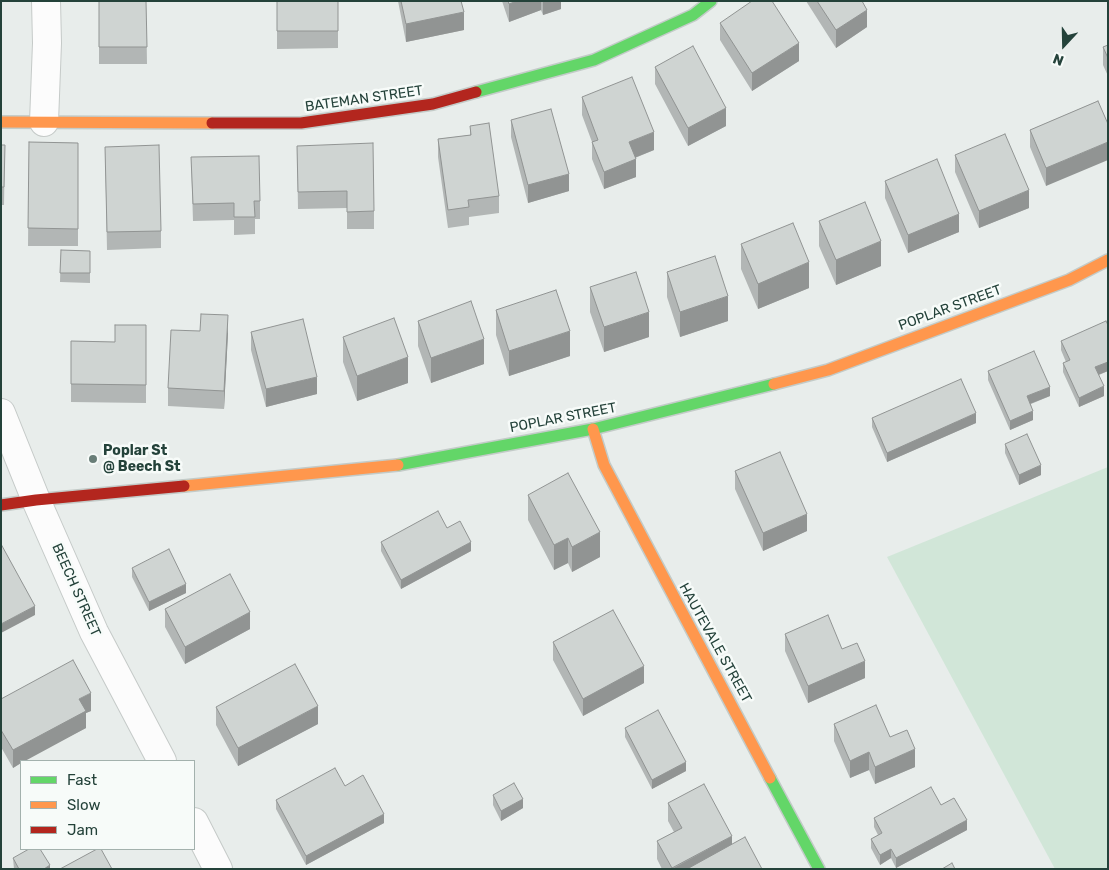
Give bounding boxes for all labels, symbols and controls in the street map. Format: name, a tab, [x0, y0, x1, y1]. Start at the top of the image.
north arrow	[1039, 20, 1089, 70]
text: N	[1051, 50, 1066, 69]
street label: BATEMAN STREET	[304, 82, 424, 116]
street label: POPLAR STREET	[896, 282, 1004, 334]
street label: POPLAR STREET	[508, 399, 618, 437]
place label: Poplar St @ Beech St	[103, 443, 180, 476]
marker: Poplar St @ Beech St	[87, 453, 99, 465]
street label: BEECH STREET	[48, 541, 104, 639]
street label: HAUTEVALE STREET	[675, 580, 755, 706]
legend	[20, 760, 195, 850]
text: Fast	[67, 771, 97, 789]
text: Slow	[67, 796, 100, 814]
text: Jam	[67, 821, 98, 839]

